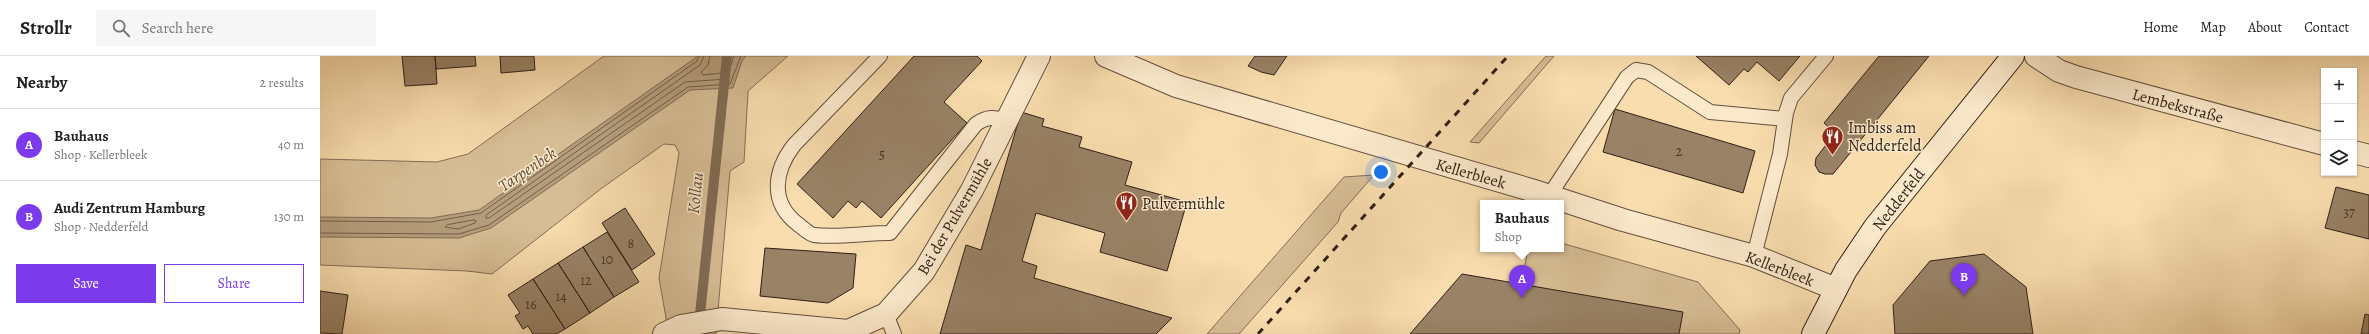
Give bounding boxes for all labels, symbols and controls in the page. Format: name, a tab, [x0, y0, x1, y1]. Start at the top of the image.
search box	[96, 10, 376, 46]
text: Strollr	[20, 15, 72, 41]
icon: search	[110, 17, 132, 39]
text: Search here	[142, 18, 213, 38]
text: Home	[2143, 18, 2178, 37]
text: Map	[2200, 18, 2226, 37]
text: About	[2248, 18, 2282, 37]
text: Contact	[2304, 18, 2349, 37]
map controls	[2321, 68, 2357, 176]
button: +	[2321, 68, 2357, 104]
text: Nearby	[16, 71, 67, 94]
text: 2 results	[260, 74, 304, 91]
street label: Lembekstraße	[2130, 83, 2226, 129]
button: −	[2321, 104, 2357, 140]
place label: Imbiss am Nedderfeld	[1848, 117, 1922, 157]
restaurant icon: Imbiss am Nedderfeld	[1819, 123, 1845, 156]
text: Bauhaus	[54, 126, 109, 146]
text: A	[25, 136, 33, 153]
text: 40 m	[278, 136, 304, 153]
button: layers	[2321, 140, 2357, 176]
water label: Tarpenbek	[494, 141, 561, 197]
house number: 2	[1676, 142, 1683, 161]
house number: 5	[879, 145, 885, 164]
text: Shop · Kellerbleek	[54, 146, 147, 163]
street label: Kellerbleek	[1433, 153, 1508, 194]
street label: Bei der Pulvermühle	[912, 154, 997, 279]
your location	[1371, 162, 1391, 182]
street label: Nedderfeld	[1867, 164, 1930, 235]
water label: Kollau	[682, 171, 709, 215]
restaurant icon: Pulvermühle	[1113, 190, 1139, 223]
place label: Pulvermühle	[1142, 193, 1225, 215]
text: Audi Zentrum Hamburg	[54, 198, 205, 218]
popup	[1480, 200, 1564, 252]
house number: 37	[2343, 203, 2355, 222]
text: B	[25, 208, 33, 225]
text: 130 m	[274, 208, 304, 225]
text: Bauhaus	[1495, 208, 1549, 228]
text: Shop · Nedderfeld	[54, 218, 148, 235]
text: Shop	[1495, 228, 1522, 245]
house number: 8	[628, 234, 635, 253]
street label: Kellerbleek	[1742, 246, 1817, 292]
house number: 10	[601, 250, 613, 269]
pin: B	[1951, 263, 1977, 296]
button: Save	[16, 264, 156, 303]
button: Share	[164, 264, 304, 303]
pin: A	[1509, 265, 1535, 298]
house number: 12	[580, 271, 592, 290]
house number: 14	[555, 287, 567, 306]
house number: 16	[525, 295, 537, 314]

